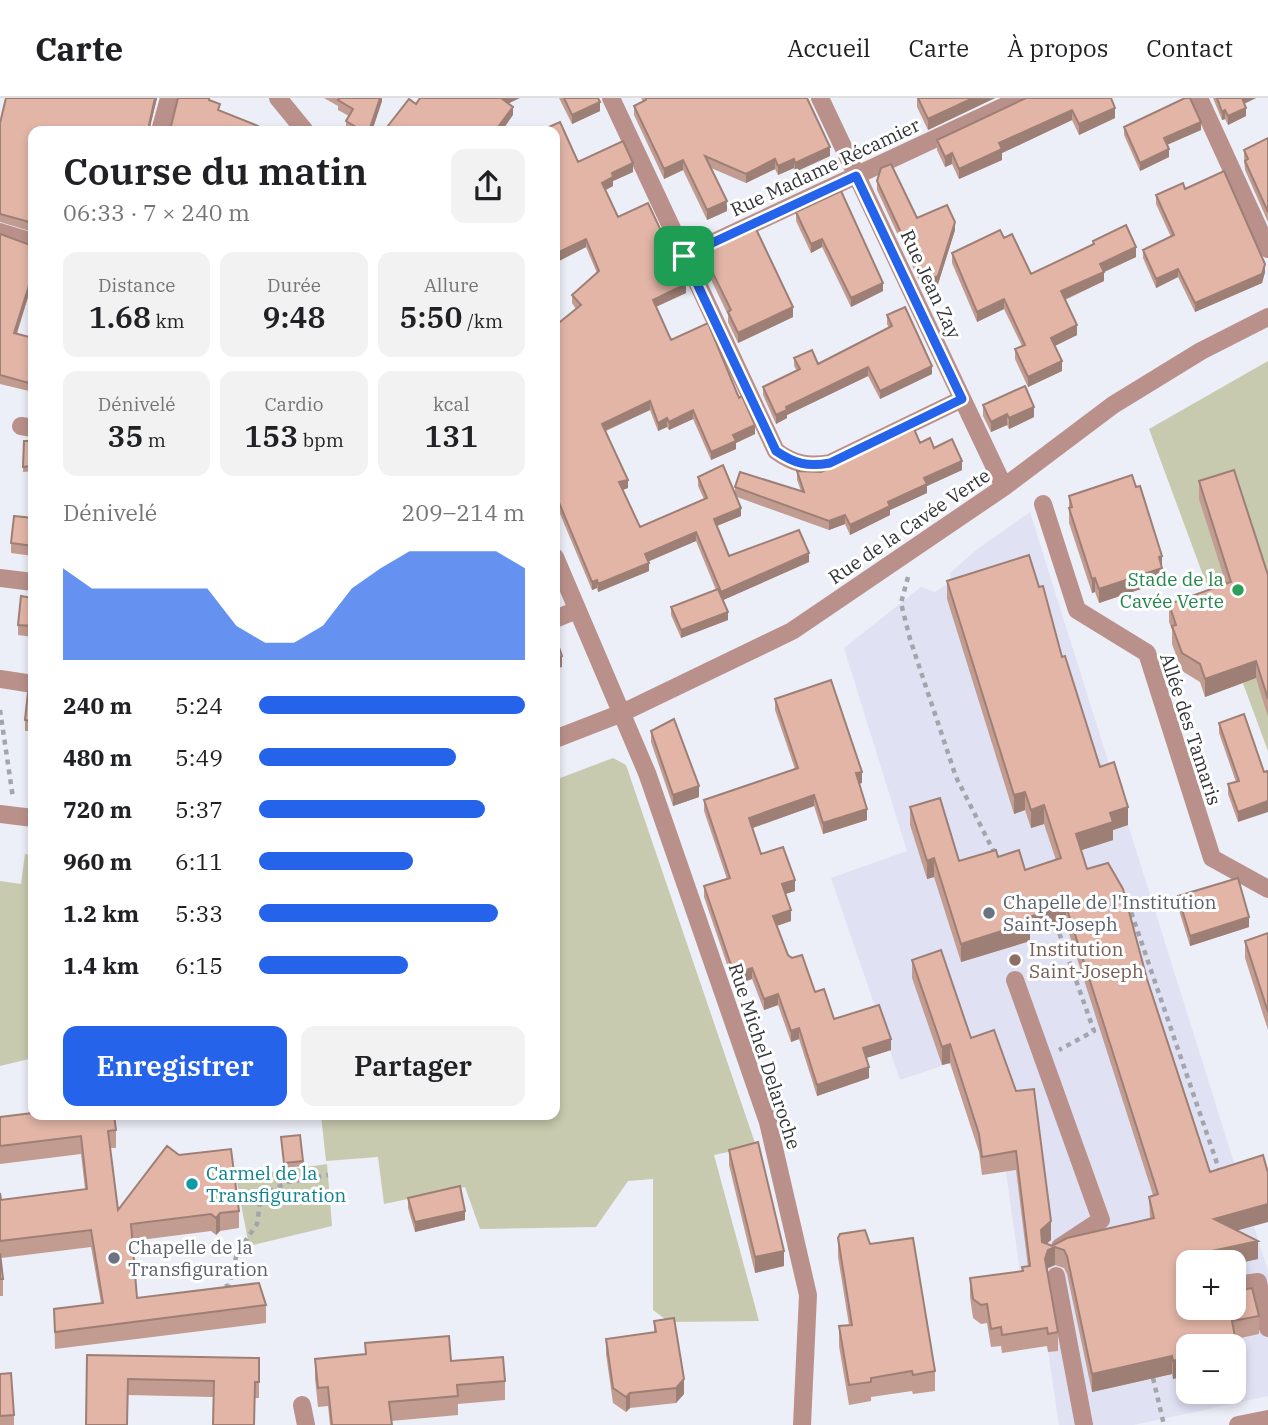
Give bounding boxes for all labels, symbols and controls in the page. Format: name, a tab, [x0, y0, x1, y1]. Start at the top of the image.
text: Carte	[35, 27, 123, 70]
text: Accueil	[787, 32, 871, 64]
text: Carte	[909, 32, 969, 64]
text: À propos	[1007, 32, 1108, 64]
text: Contact	[1146, 32, 1233, 64]
street label: Rue Madame Récamier	[727, 112, 924, 221]
text: Course du matin	[63, 146, 367, 195]
button: share	[451, 149, 525, 223]
text: 06:33 · 7 × 240 m	[63, 197, 250, 227]
pin	[654, 226, 714, 286]
street label: Rue Jean Zay	[895, 226, 967, 343]
icon: arrive	[665, 237, 703, 275]
text: Distance	[98, 273, 175, 297]
text: Durée	[267, 273, 321, 297]
text: Allure	[424, 273, 479, 297]
text: 1.68	[89, 297, 151, 336]
text: 9:48	[263, 297, 325, 336]
text: 5:50	[400, 297, 463, 336]
text: km	[151, 309, 185, 333]
text: /km	[463, 309, 503, 333]
text: Dénivelé	[98, 392, 176, 416]
text: Cardio	[264, 392, 324, 416]
text: kcal	[433, 392, 470, 416]
text: 35	[107, 416, 143, 455]
text: 153	[244, 416, 298, 455]
text: 131	[424, 416, 478, 455]
text: m	[143, 428, 166, 452]
text: bpm	[298, 428, 344, 452]
street label: Rue de la Cavée Verte	[824, 463, 994, 589]
text: Dénivelé	[63, 497, 157, 527]
text: 209–214 m	[401, 497, 525, 527]
place label: Stade de la Cavée Verte	[1120, 567, 1224, 613]
marker: Stade de la Cavée Verte	[1230, 582, 1246, 598]
street label: Allée des Tamaris	[1155, 650, 1227, 808]
text: 240 m	[63, 690, 132, 720]
text: 5:24	[175, 690, 223, 720]
text: 480 m	[63, 742, 132, 772]
text: 5:49	[175, 742, 223, 772]
text: 720 m	[63, 794, 132, 824]
text: 5:37	[175, 794, 223, 824]
text: 960 m	[63, 846, 132, 876]
text: 6:11	[175, 846, 223, 876]
place label: Chapelle de l'Institution Saint-Joseph	[1003, 890, 1217, 936]
text: 1.2 km	[63, 898, 139, 928]
text: 5:33	[175, 898, 223, 928]
marker: Chapelle de l'Institution Saint-Joseph	[981, 905, 997, 921]
place label: Institution Saint-Joseph	[1029, 937, 1144, 983]
text: 1.4 km	[63, 950, 139, 980]
text: 6:15	[175, 950, 223, 980]
marker: Institution Saint-Joseph	[1007, 952, 1023, 968]
street label: Rue Michel Delaroche	[724, 960, 806, 1152]
button: Enregistrer	[63, 1026, 287, 1106]
button: Partager	[301, 1026, 525, 1106]
place label: Carmel de la Transfiguration	[206, 1161, 347, 1207]
marker: Carmel de la Transfiguration	[184, 1176, 200, 1192]
place label: Chapelle de la Transfiguration	[128, 1235, 269, 1281]
marker: Chapelle de la Transfiguration	[106, 1250, 122, 1266]
map controls	[1176, 1250, 1246, 1404]
button: +	[1176, 1250, 1246, 1320]
button: −	[1176, 1334, 1246, 1404]

